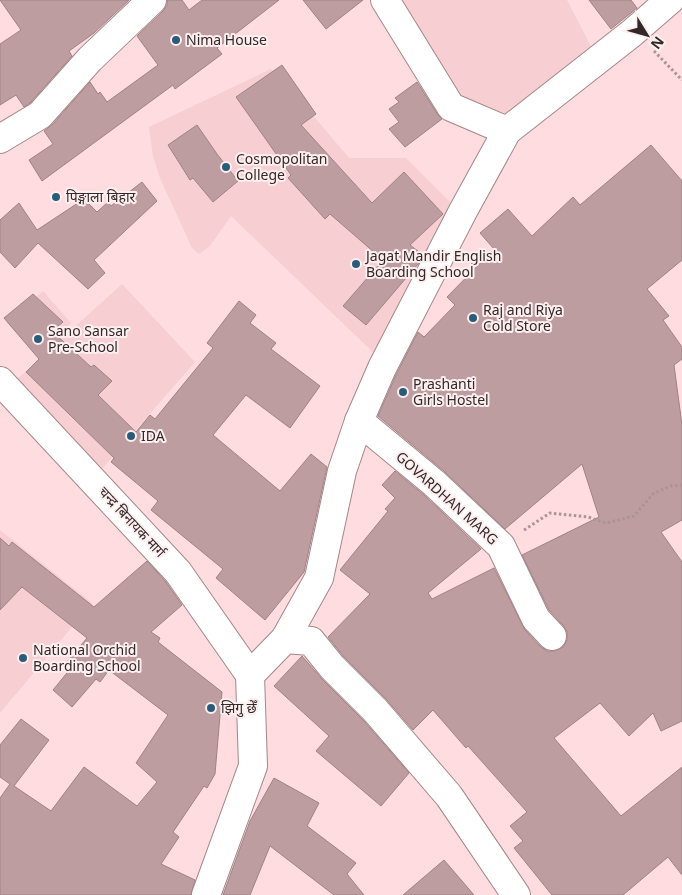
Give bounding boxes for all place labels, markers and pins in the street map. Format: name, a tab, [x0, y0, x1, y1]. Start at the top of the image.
place label: Nima House	[186, 30, 267, 49]
marker: Nima House	[170, 34, 182, 46]
place label: Cosmopolitan College	[236, 149, 327, 184]
marker: Cosmopolitan College	[220, 161, 232, 173]
place label: पिङ्गाला बिहार	[66, 187, 136, 206]
marker: पिङ्गाला बिहार	[50, 191, 62, 203]
place label: Jagat Mandir English Boarding School	[364, 246, 501, 281]
marker: Jagat Mandir English Boarding School	[350, 258, 362, 270]
place label: Raj and Riya Cold Store	[483, 300, 563, 335]
marker: Raj and Riya Cold Store	[467, 312, 479, 324]
place label: Sano Sansar Pre-School	[48, 321, 129, 356]
marker: Sano Sansar Pre-School	[32, 333, 44, 345]
place label: Prashanti Girls Hostel	[413, 374, 489, 409]
marker: Prashanti Girls Hostel	[397, 386, 409, 398]
place label: IDA	[141, 426, 165, 445]
marker: IDA	[125, 430, 137, 442]
place label: National Orchid Boarding School	[33, 640, 141, 675]
marker: National Orchid Boarding School	[17, 652, 29, 664]
place label: झिगु छेँ	[221, 698, 258, 718]
marker: झिगु छेँ	[205, 702, 217, 714]

